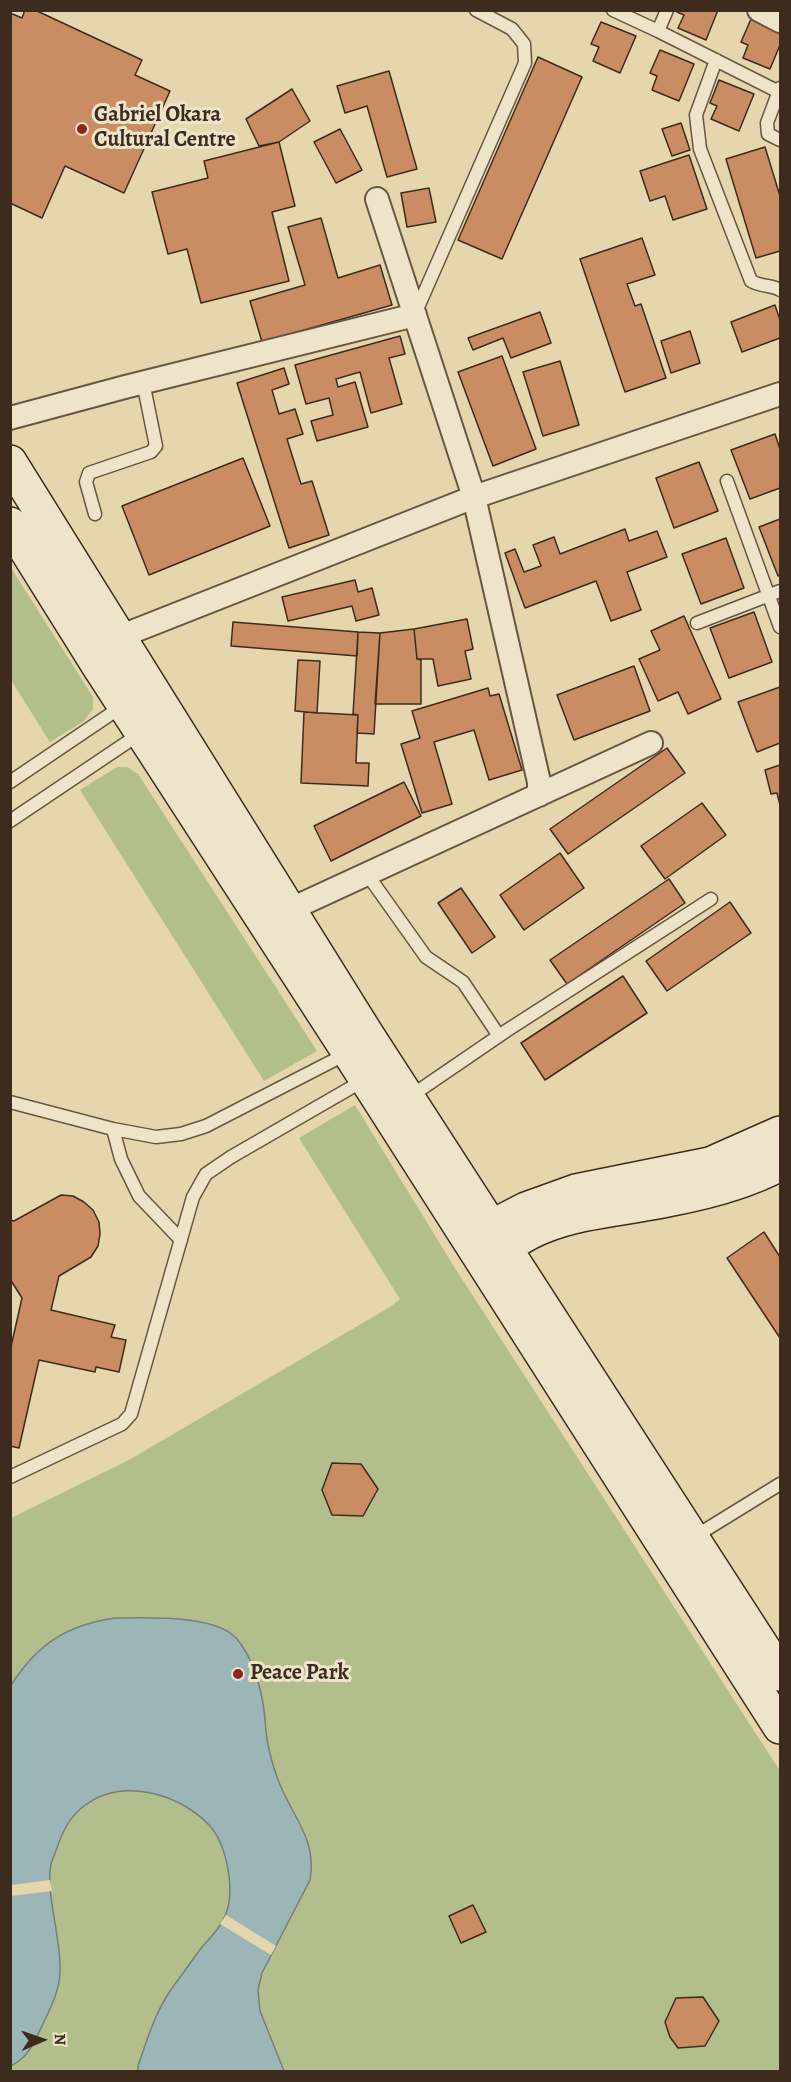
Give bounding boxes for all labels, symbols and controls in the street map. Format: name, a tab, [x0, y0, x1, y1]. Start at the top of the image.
place label: Gabriel Okara Cultural Centre	[94, 103, 236, 154]
marker: Gabriel Okara Cultural Centre	[75, 122, 89, 136]
place label: Peace Park	[250, 1661, 349, 1687]
marker: Peace Park	[231, 1667, 245, 1681]
north arrow	[12, 2010, 72, 2070]
text: N	[49, 2033, 71, 2046]

